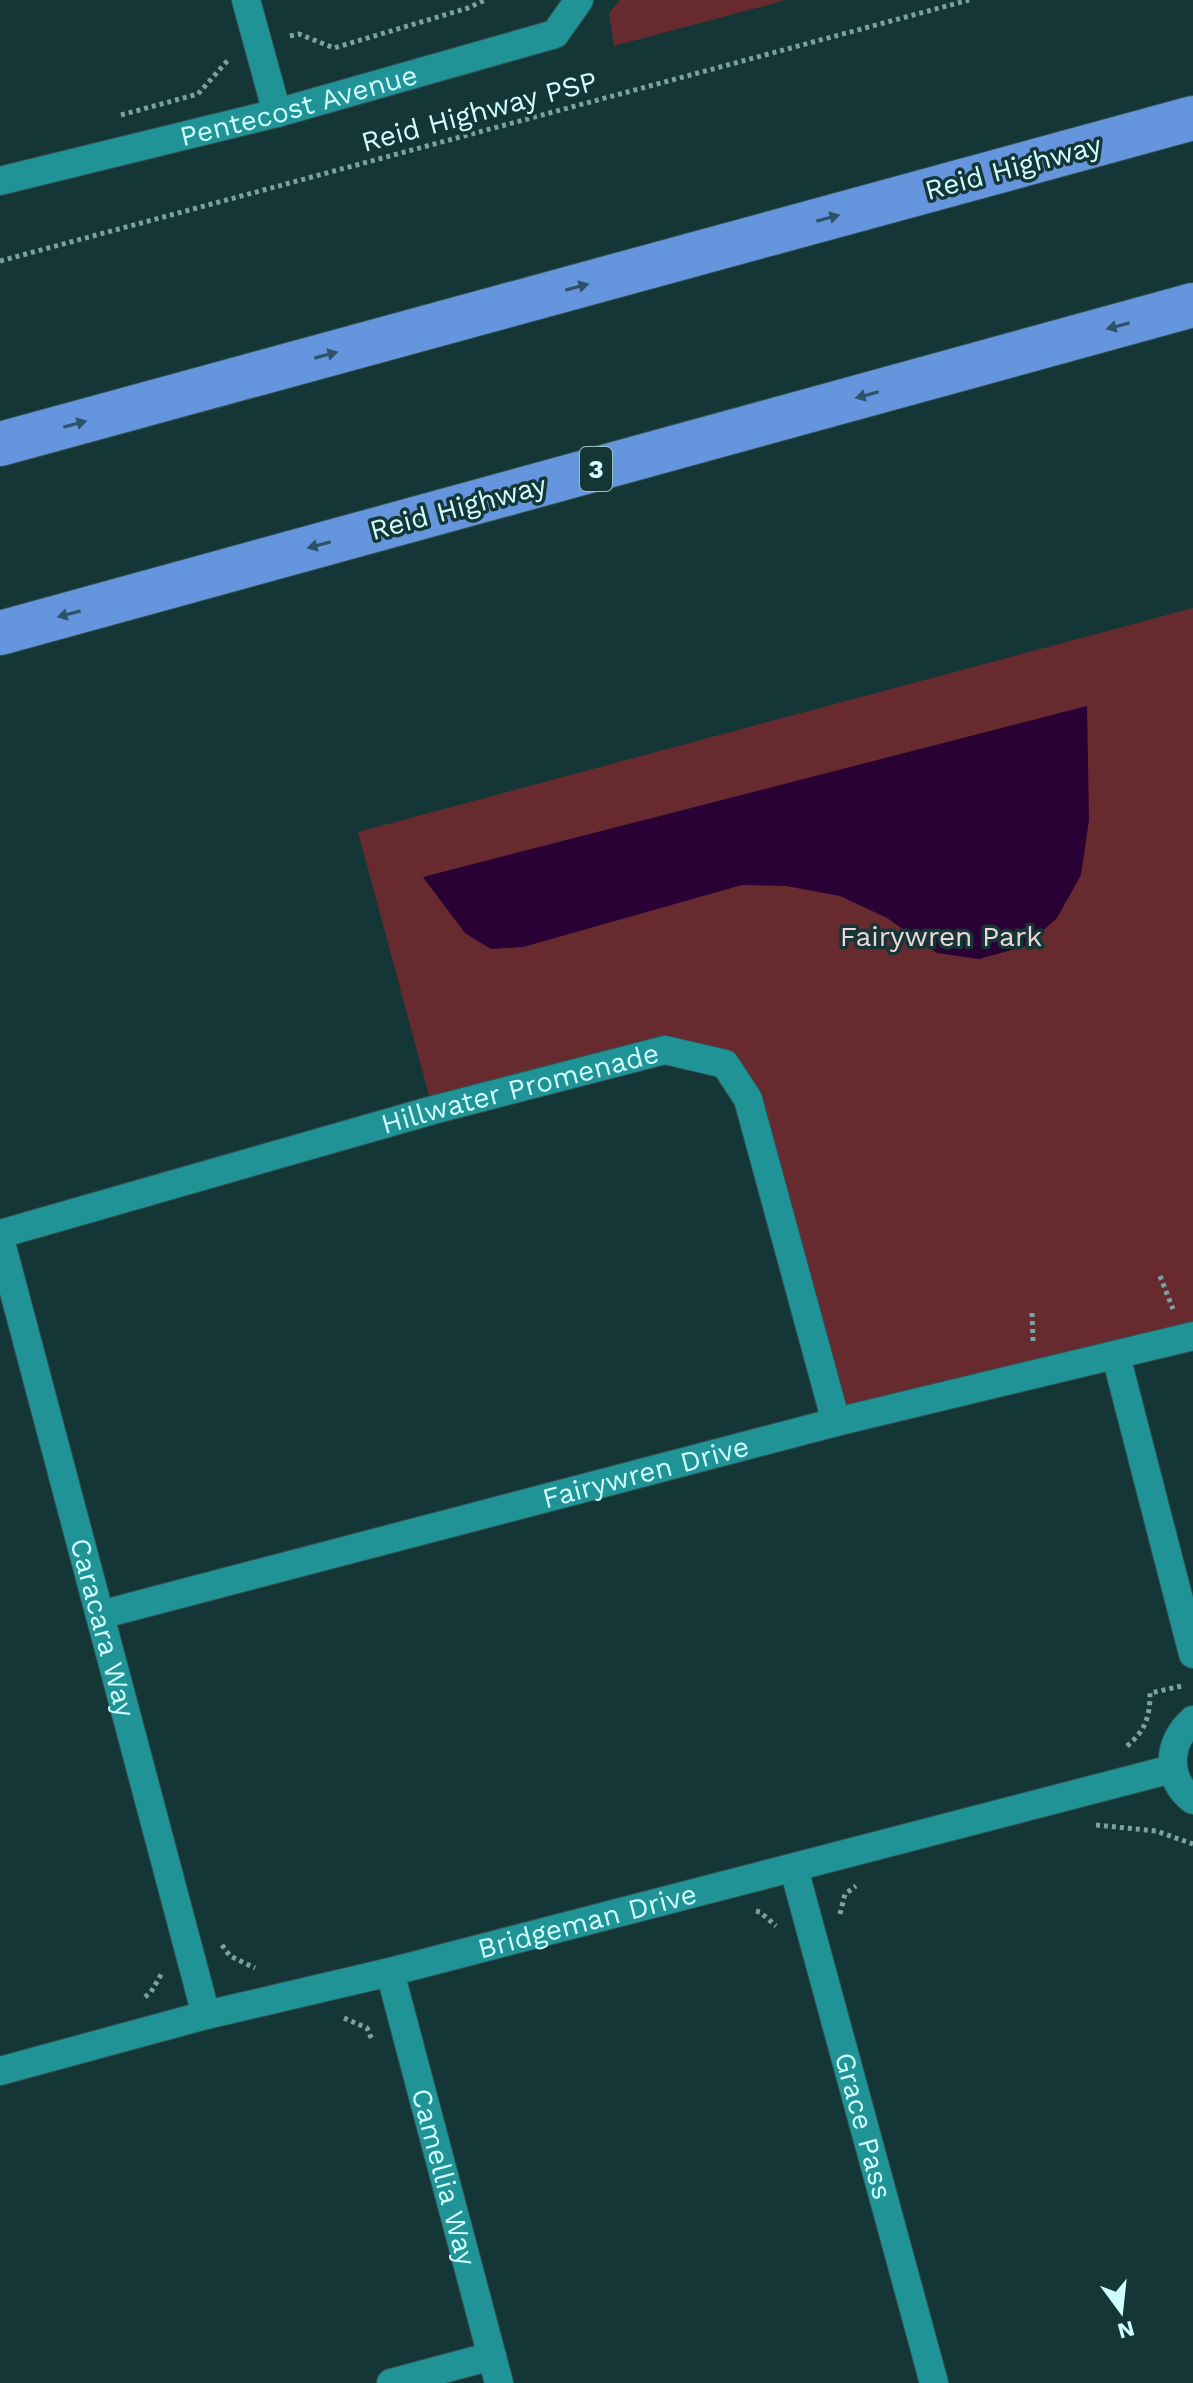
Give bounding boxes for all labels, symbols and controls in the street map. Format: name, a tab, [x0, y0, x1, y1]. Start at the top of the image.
street label: Pentecost Avenue	[177, 58, 421, 153]
street label: Reid Highway PSP	[358, 64, 600, 159]
street label: Reid Highway	[921, 128, 1106, 207]
one-way arrow	[815, 212, 840, 224]
one-way arrow	[565, 281, 590, 293]
one-way arrow	[1105, 320, 1130, 332]
one-way arrow	[314, 349, 339, 361]
one-way arrow	[855, 389, 880, 401]
one-way arrow	[63, 417, 88, 429]
road number: 3	[580, 447, 612, 491]
street label: Reid Highway	[366, 468, 551, 547]
one-way arrow	[307, 540, 332, 552]
one-way arrow	[56, 609, 81, 621]
park label: Fairywren Park	[840, 920, 1042, 953]
street label: Hillwater Promenade	[377, 1036, 662, 1141]
street label: Fairywren Drive	[539, 1430, 752, 1515]
street label: Caracara Way	[63, 1535, 142, 1721]
street label: Bridgeman Drive	[474, 1877, 700, 1966]
street label: Grace Pass	[828, 2049, 899, 2203]
street label: Camellia Way	[405, 2085, 483, 2270]
north arrow	[1081, 2271, 1161, 2351]
text: N	[1115, 2316, 1137, 2344]

